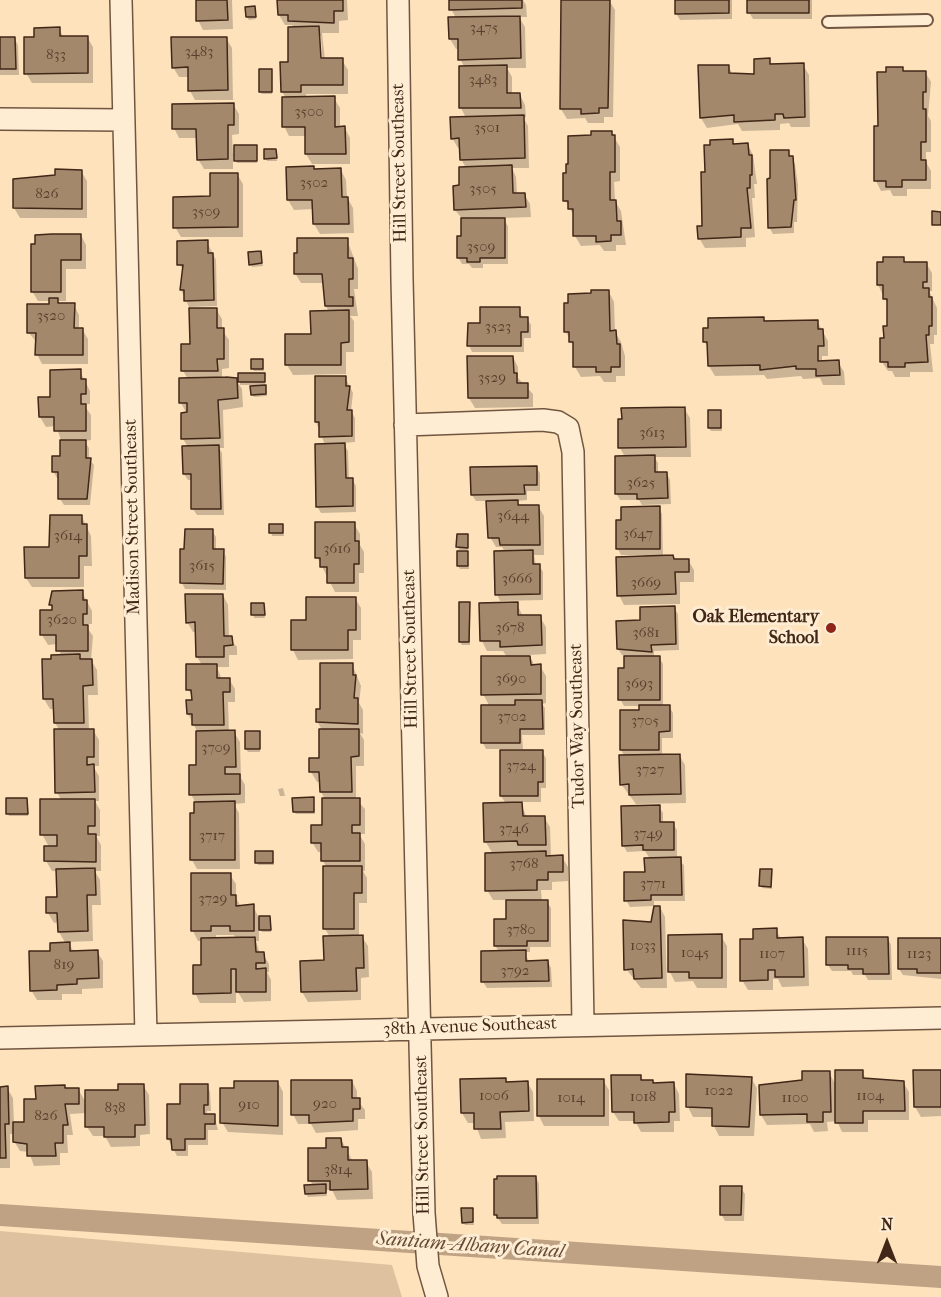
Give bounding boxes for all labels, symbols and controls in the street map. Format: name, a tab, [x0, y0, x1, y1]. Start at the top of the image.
house number: 3475	[470, 19, 498, 37]
house number: 3483	[185, 43, 213, 61]
house number: 833	[46, 46, 66, 64]
house number: 3483	[469, 71, 497, 89]
street label: Hill Street Southeast	[388, 83, 412, 243]
house number: 3500	[294, 103, 324, 121]
house number: 3501	[474, 119, 500, 137]
house number: 3502	[300, 174, 328, 192]
house number: 3505	[469, 180, 497, 198]
house number: 826	[35, 185, 59, 203]
house number: 3509	[192, 203, 220, 221]
house number: 3509	[467, 238, 495, 256]
house number: 3520	[37, 307, 65, 325]
house number: 3523	[485, 318, 511, 336]
house number: 3529	[478, 369, 506, 387]
street label: Madison Street Southeast	[120, 419, 146, 615]
house number: 3613	[639, 424, 665, 442]
house number: 3625	[627, 474, 655, 492]
house number: 3644	[497, 507, 529, 525]
house number: 3647	[623, 525, 653, 543]
house number: 3614	[54, 527, 82, 545]
house number: 3616	[323, 540, 351, 558]
house number: 3615	[189, 557, 215, 575]
street label: Hill Street Southeast	[399, 569, 423, 729]
house number: 3666	[502, 570, 532, 588]
house number: 3669	[631, 574, 661, 592]
place label: Oak Elementary School	[692, 607, 819, 650]
house number: 3620	[47, 611, 77, 629]
house number: 3678	[496, 619, 524, 637]
marker: Oak Elementary School	[824, 621, 838, 635]
house number: 3681	[632, 624, 660, 642]
street label: Tudor Way Southeast	[566, 643, 590, 809]
house number: 3690	[496, 670, 526, 688]
house number: 3693	[625, 675, 653, 693]
house number: 3702	[497, 708, 527, 726]
house number: 3705	[631, 712, 659, 730]
house number: 3709	[201, 739, 231, 757]
house number: 3724	[506, 757, 536, 775]
house number: 3727	[636, 761, 664, 779]
house number: 3746	[499, 820, 529, 838]
house number: 3749	[633, 825, 663, 843]
house number: 3717	[199, 827, 225, 845]
house number: 3768	[509, 855, 539, 873]
house number: 3771	[640, 875, 666, 893]
house number: 3729	[199, 890, 227, 908]
house number: 3780	[506, 921, 536, 939]
house number: 1033	[630, 937, 656, 955]
house number: 1115	[846, 942, 868, 960]
house number: 1045	[681, 944, 709, 962]
house number: 1107	[759, 945, 785, 963]
house number: 1123	[907, 945, 931, 963]
house number: 819	[54, 956, 74, 974]
house number: 3792	[501, 962, 529, 980]
street label: 38th Avenue Southeast	[383, 1013, 557, 1041]
street label: Hill Street Southeast	[411, 1055, 435, 1215]
house number: 1022	[705, 1082, 733, 1100]
house number: 1006	[479, 1087, 509, 1105]
house number: 1104	[856, 1087, 884, 1105]
house number: 1018	[630, 1088, 656, 1106]
house number: 1014	[557, 1089, 585, 1107]
house number: 1100	[781, 1089, 809, 1107]
house number: 920	[313, 1095, 337, 1113]
house number: 910	[238, 1096, 260, 1114]
house number: 838	[104, 1099, 126, 1117]
house number: 826	[34, 1107, 58, 1125]
house number: 3814	[324, 1161, 352, 1179]
north arrow	[857, 1213, 917, 1273]
text: N	[881, 1215, 893, 1234]
water label: Santiam-Albany Canal	[375, 1227, 565, 1265]

